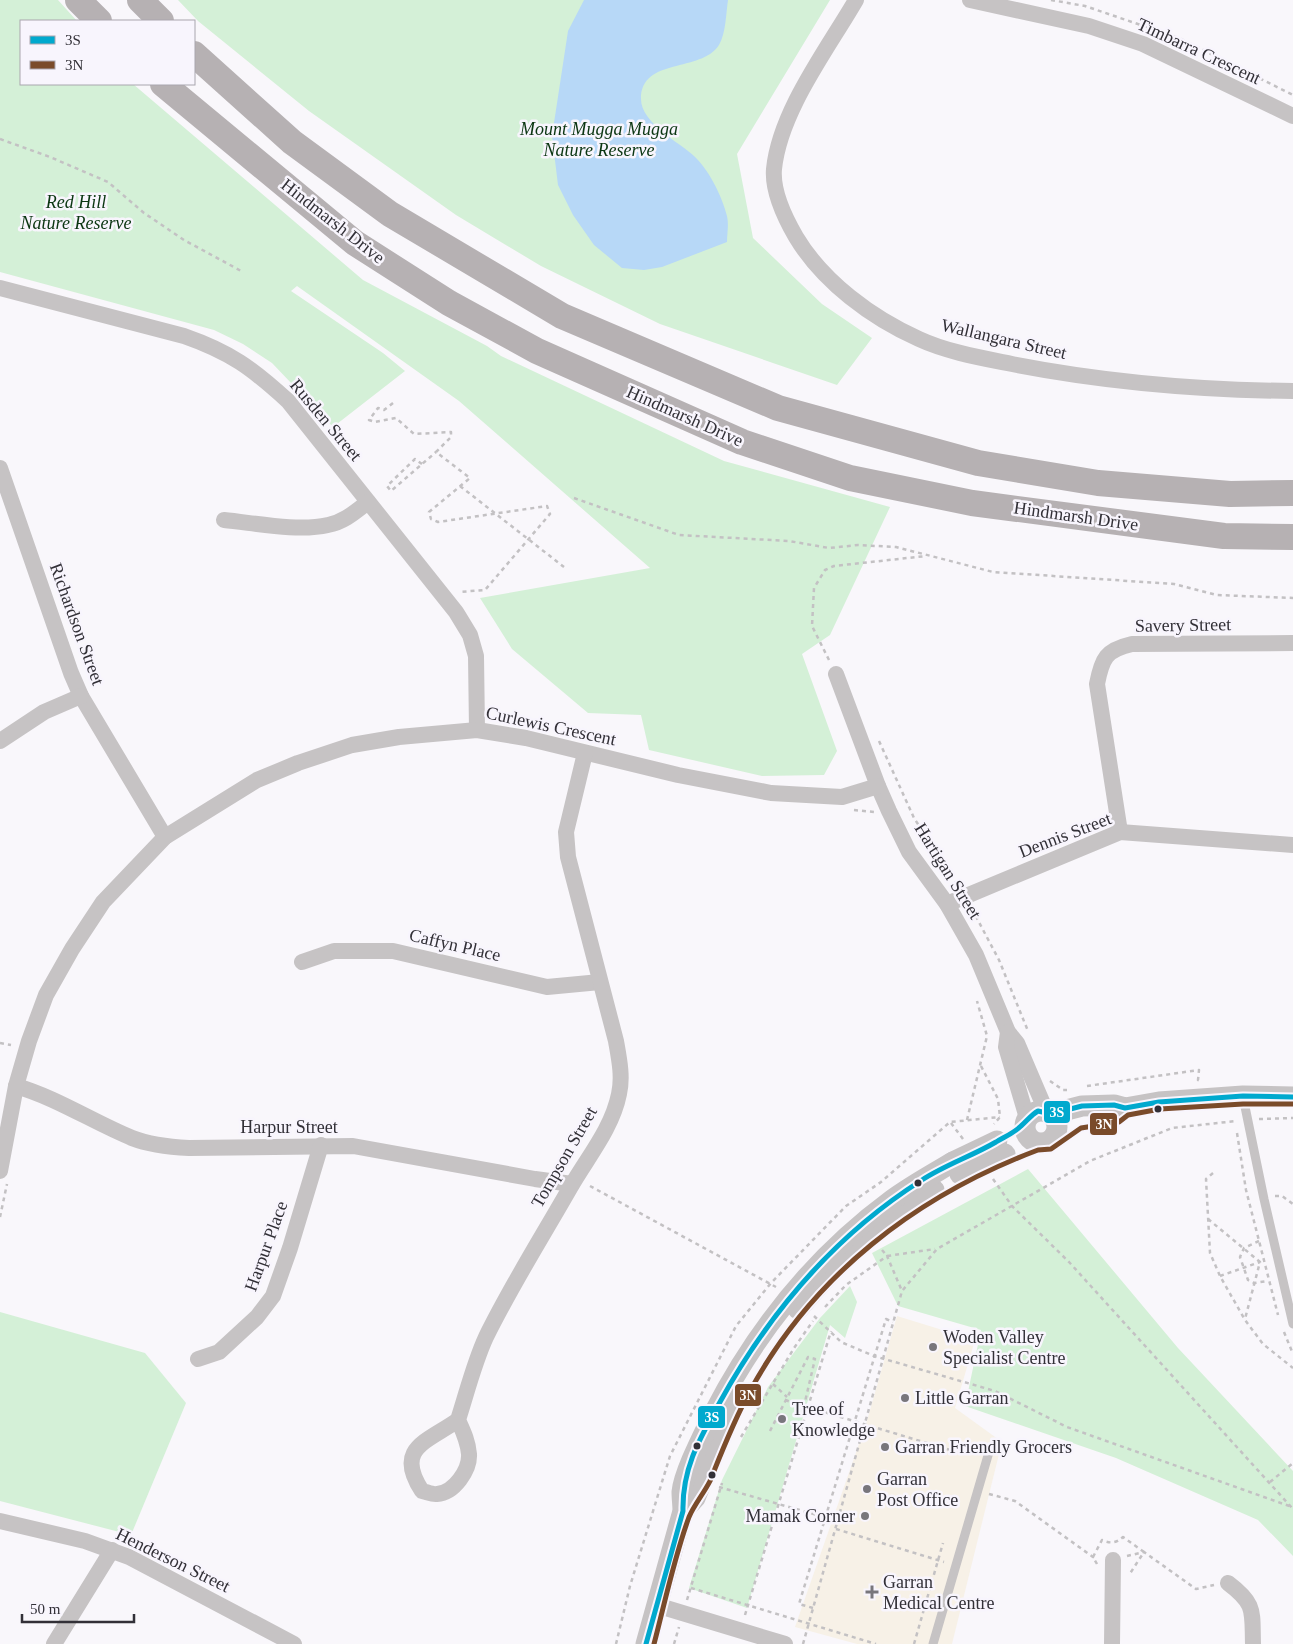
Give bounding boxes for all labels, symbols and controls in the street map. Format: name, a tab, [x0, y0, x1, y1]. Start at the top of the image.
street label: Timbarra Crescent	[1134, 14, 1264, 88]
legend	[20, 20, 195, 85]
text: 3S	[65, 32, 81, 48]
text: 3N	[65, 57, 84, 73]
park label: Mount Mugga Mugga Nature Reserve	[519, 119, 678, 160]
street label: Hindmarsh Drive	[277, 174, 389, 268]
park label: Red Hill Nature Reserve	[20, 192, 131, 233]
street label: Wallangara Street	[939, 315, 1069, 363]
street label: Rusden Street	[286, 375, 366, 465]
street label: Hindmarsh Drive	[624, 381, 746, 451]
street label: Hindmarsh Drive	[1012, 497, 1140, 535]
street label: Richardson Street	[46, 560, 108, 688]
street label: Savery Street	[1135, 614, 1231, 636]
street label: Curlewis Crescent	[484, 702, 618, 750]
street label: Dennis Street	[1016, 808, 1114, 862]
street label: Hartigan Street	[911, 819, 985, 923]
street label: Caffyn Place	[407, 925, 503, 965]
line badge: 3S	[1043, 1100, 1071, 1124]
street label: Tompson Street	[527, 1103, 601, 1211]
unlabelled marker	[1153, 1104, 1163, 1114]
text: 3S	[1050, 1105, 1065, 1120]
line badge: 3N	[1089, 1112, 1118, 1136]
street label: Harpur Street	[240, 1117, 338, 1137]
text: 3N	[1095, 1117, 1113, 1132]
unlabelled marker	[913, 1178, 923, 1188]
street label: Harpur Place	[240, 1198, 292, 1294]
place label: Woden Valley Specialist Centre	[943, 1327, 1065, 1368]
marker: Woden Valley Specialist Centre	[927, 1341, 939, 1353]
line badge: 3N	[734, 1383, 762, 1407]
text: 3N	[739, 1388, 757, 1403]
place label: Little Garran	[915, 1388, 1008, 1408]
marker: Little Garran	[899, 1392, 911, 1404]
place label: Tree of Knowledge	[792, 1399, 875, 1440]
line badge: 3S	[697, 1405, 726, 1429]
text: 3S	[705, 1410, 720, 1425]
marker: Tree of Knowledge	[776, 1413, 788, 1425]
place label: Garran Friendly Grocers	[895, 1437, 1072, 1457]
unlabelled marker	[692, 1441, 702, 1451]
marker: Garran Friendly Grocers	[879, 1441, 891, 1453]
place label: Garran Post Office	[877, 1469, 958, 1510]
unlabelled marker	[707, 1470, 717, 1480]
marker: Garran Post Office	[861, 1483, 873, 1495]
place label: Mamak Corner	[746, 1506, 855, 1526]
marker: Mamak Corner	[859, 1510, 871, 1522]
street label: Henderson Street	[113, 1524, 233, 1596]
place label: Garran Medical Centre	[883, 1572, 994, 1613]
marker: Garran Medical Centre	[865, 1585, 879, 1599]
scale bar	[22, 1592, 135, 1624]
text: 50 m	[30, 1601, 61, 1617]

